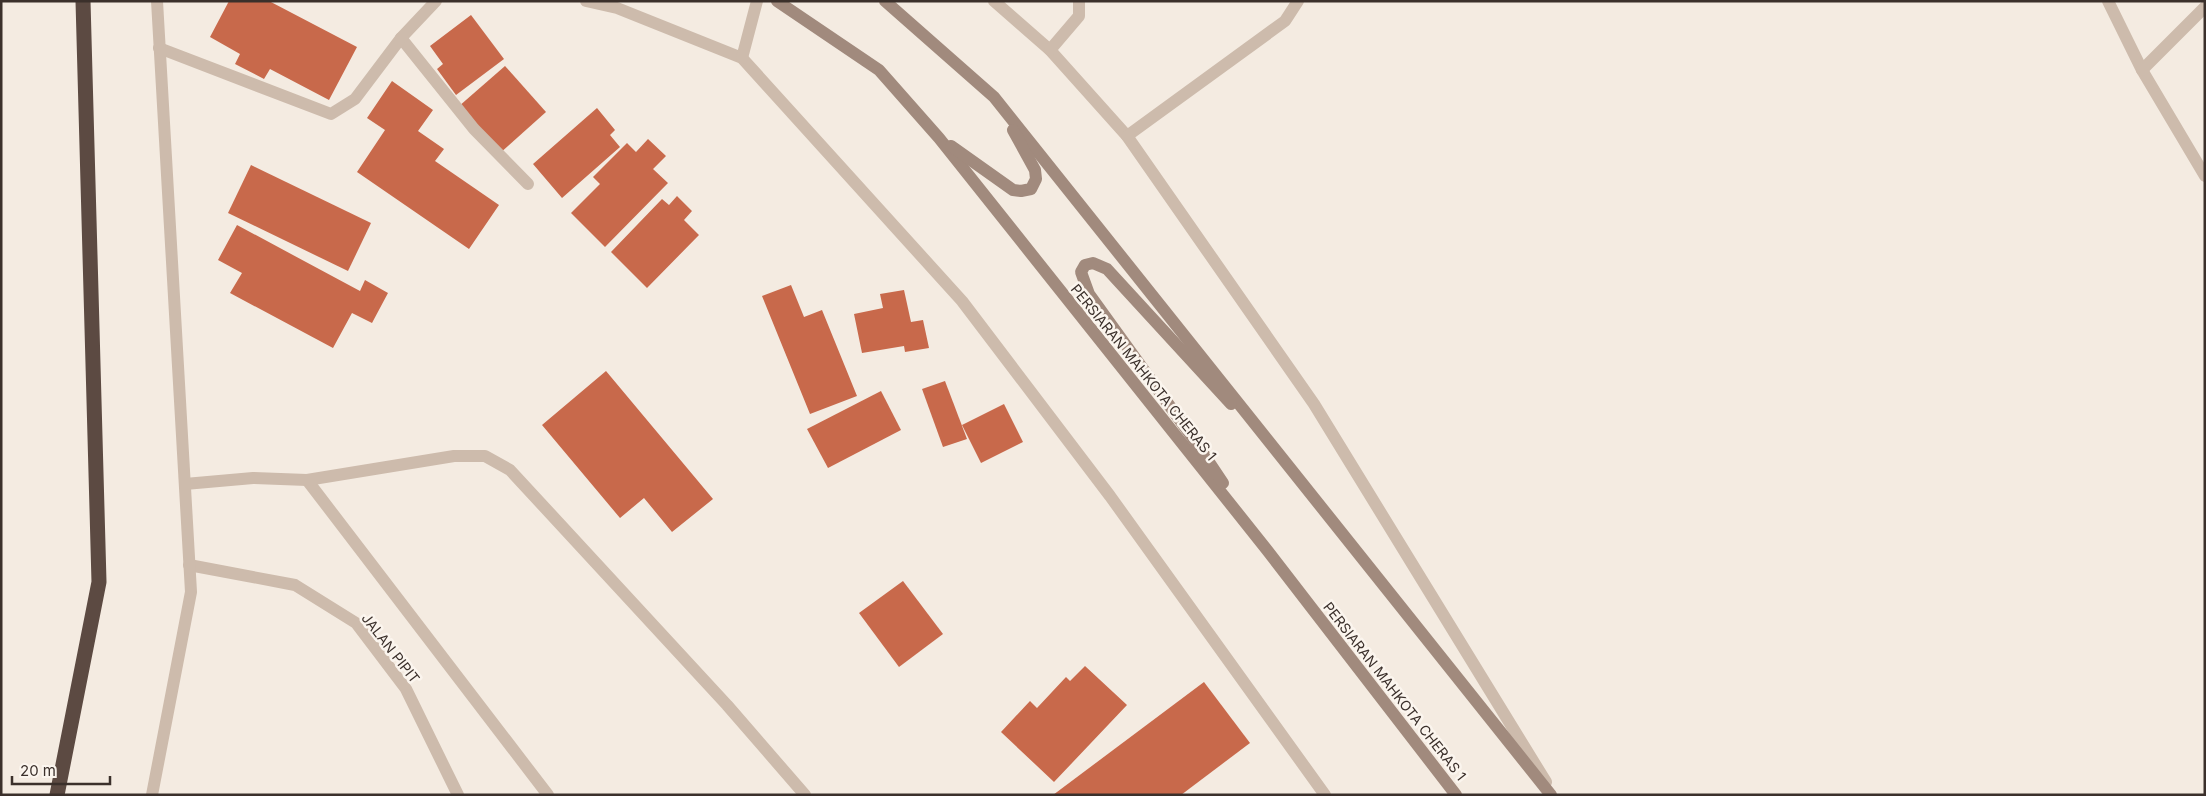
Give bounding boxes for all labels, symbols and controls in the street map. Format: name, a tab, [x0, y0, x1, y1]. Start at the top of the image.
street label: PERSIARAN MAHKOTA CHERAS 1	[1068, 281, 1220, 463]
street label: PERSIARAN MAHKOTA CHERAS 1	[1320, 598, 1470, 784]
street label: JALAN PIPIT	[358, 610, 424, 686]
scale bar	[12, 754, 110, 786]
text: 20 m	[20, 761, 56, 780]

